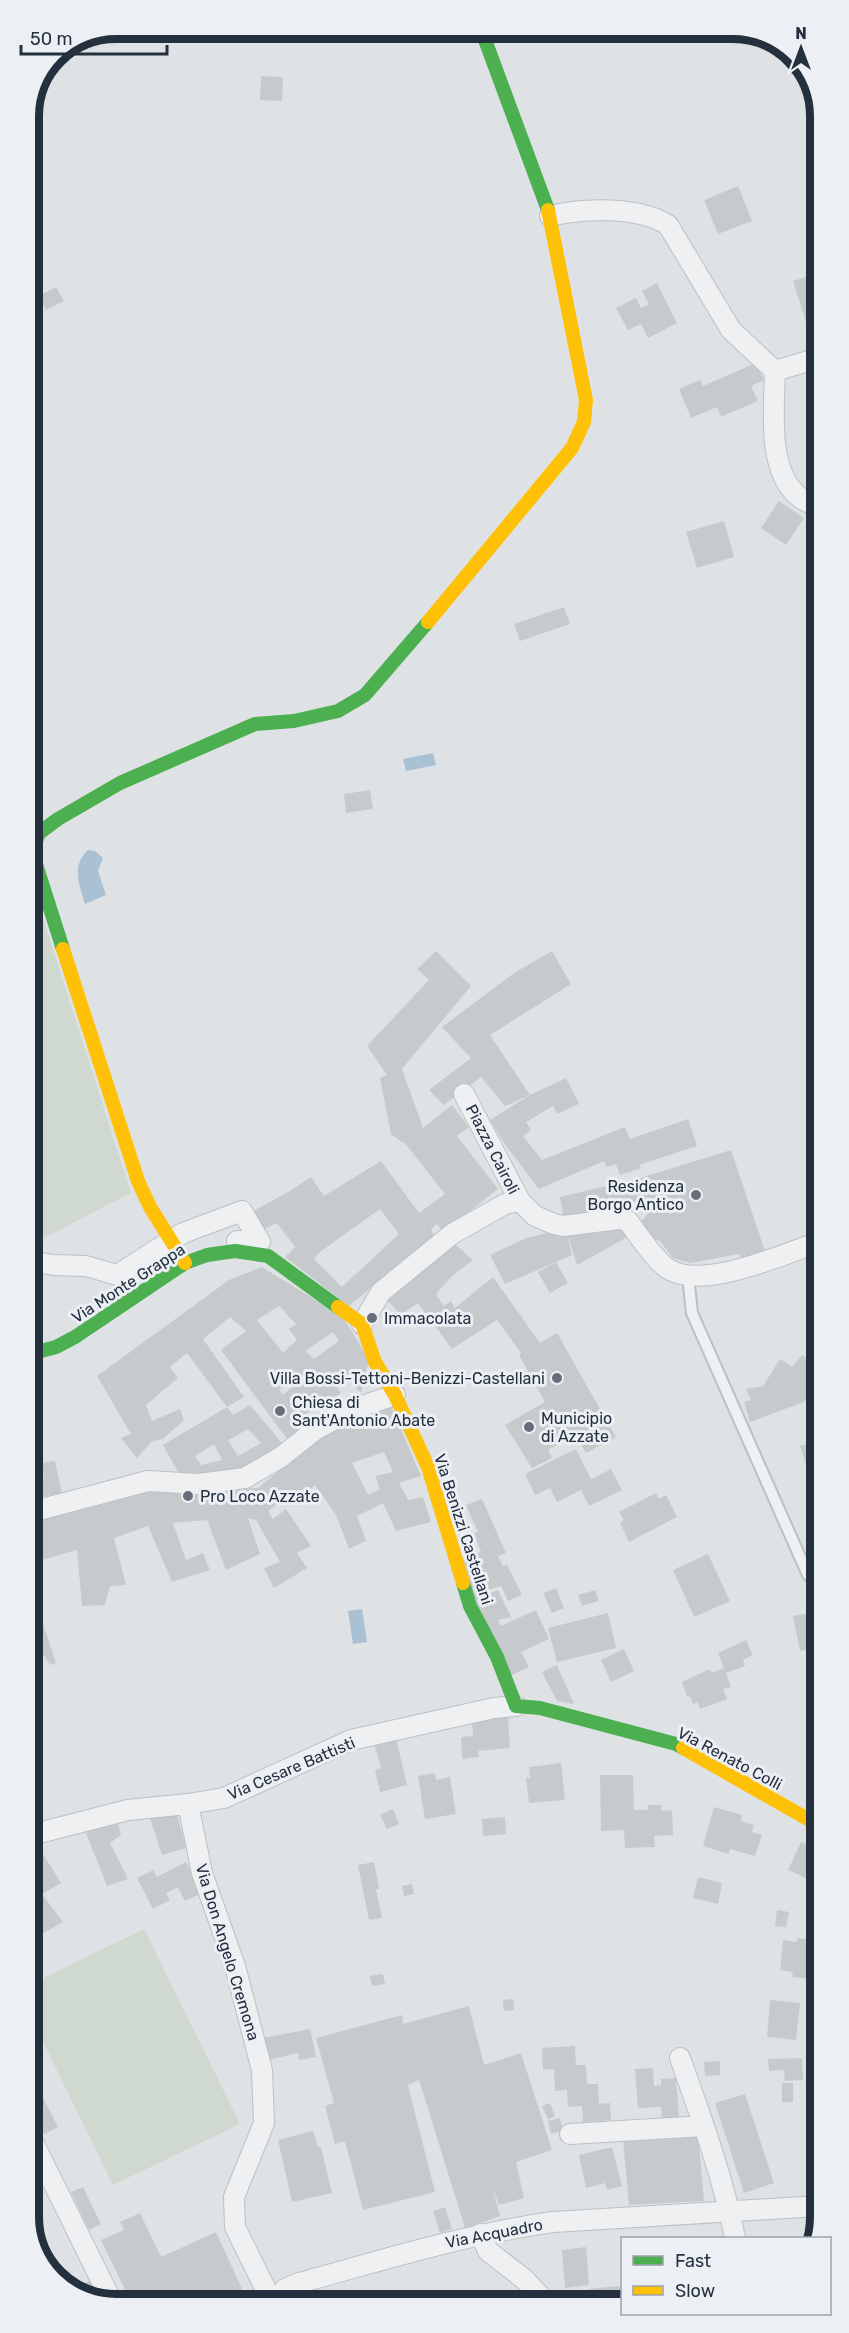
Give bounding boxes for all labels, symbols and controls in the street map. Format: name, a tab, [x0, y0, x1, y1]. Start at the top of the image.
scale bar	[21, 18, 166, 56]
north arrow	[771, 18, 831, 78]
text: N	[795, 24, 807, 43]
text: 50 m	[30, 28, 73, 50]
street label: Piazza Cairoli	[462, 1101, 523, 1197]
place label: Residenza Borgo Antico	[588, 1177, 684, 1214]
marker: Residenza Borgo Antico	[689, 1188, 703, 1202]
street label: Via Monte Grappa	[68, 1240, 188, 1327]
place label: Immacolata	[384, 1309, 471, 1328]
marker: Immacolata	[365, 1311, 379, 1325]
place label: Villa Bossi-Tettoni-Benizzi-Castellani	[270, 1369, 545, 1388]
marker: Villa Bossi-Tettoni-Benizzi-Castellani	[550, 1371, 564, 1385]
place label: Chiesa di Sant'Antonio Abate	[292, 1393, 435, 1430]
marker: Chiesa di Sant'Antonio Abate	[273, 1404, 287, 1418]
place label: Municipio di Azzate	[541, 1409, 612, 1446]
marker: Municipio di Azzate	[522, 1420, 536, 1434]
street label: Via Benizzi Castellani	[430, 1451, 497, 1607]
place label: Pro Loco Azzate	[200, 1487, 320, 1506]
marker: Pro Loco Azzate	[181, 1489, 195, 1503]
street label: Via Renato Colli	[674, 1723, 785, 1794]
street label: Via Cesare Battisti	[225, 1733, 358, 1804]
street label: Via Don Angelo Cremona	[192, 1861, 263, 2043]
street label: Via Acquadro	[444, 2215, 544, 2252]
legend	[621, 2237, 831, 2315]
text: Fast	[675, 2250, 711, 2272]
text: Slow	[675, 2280, 715, 2302]

